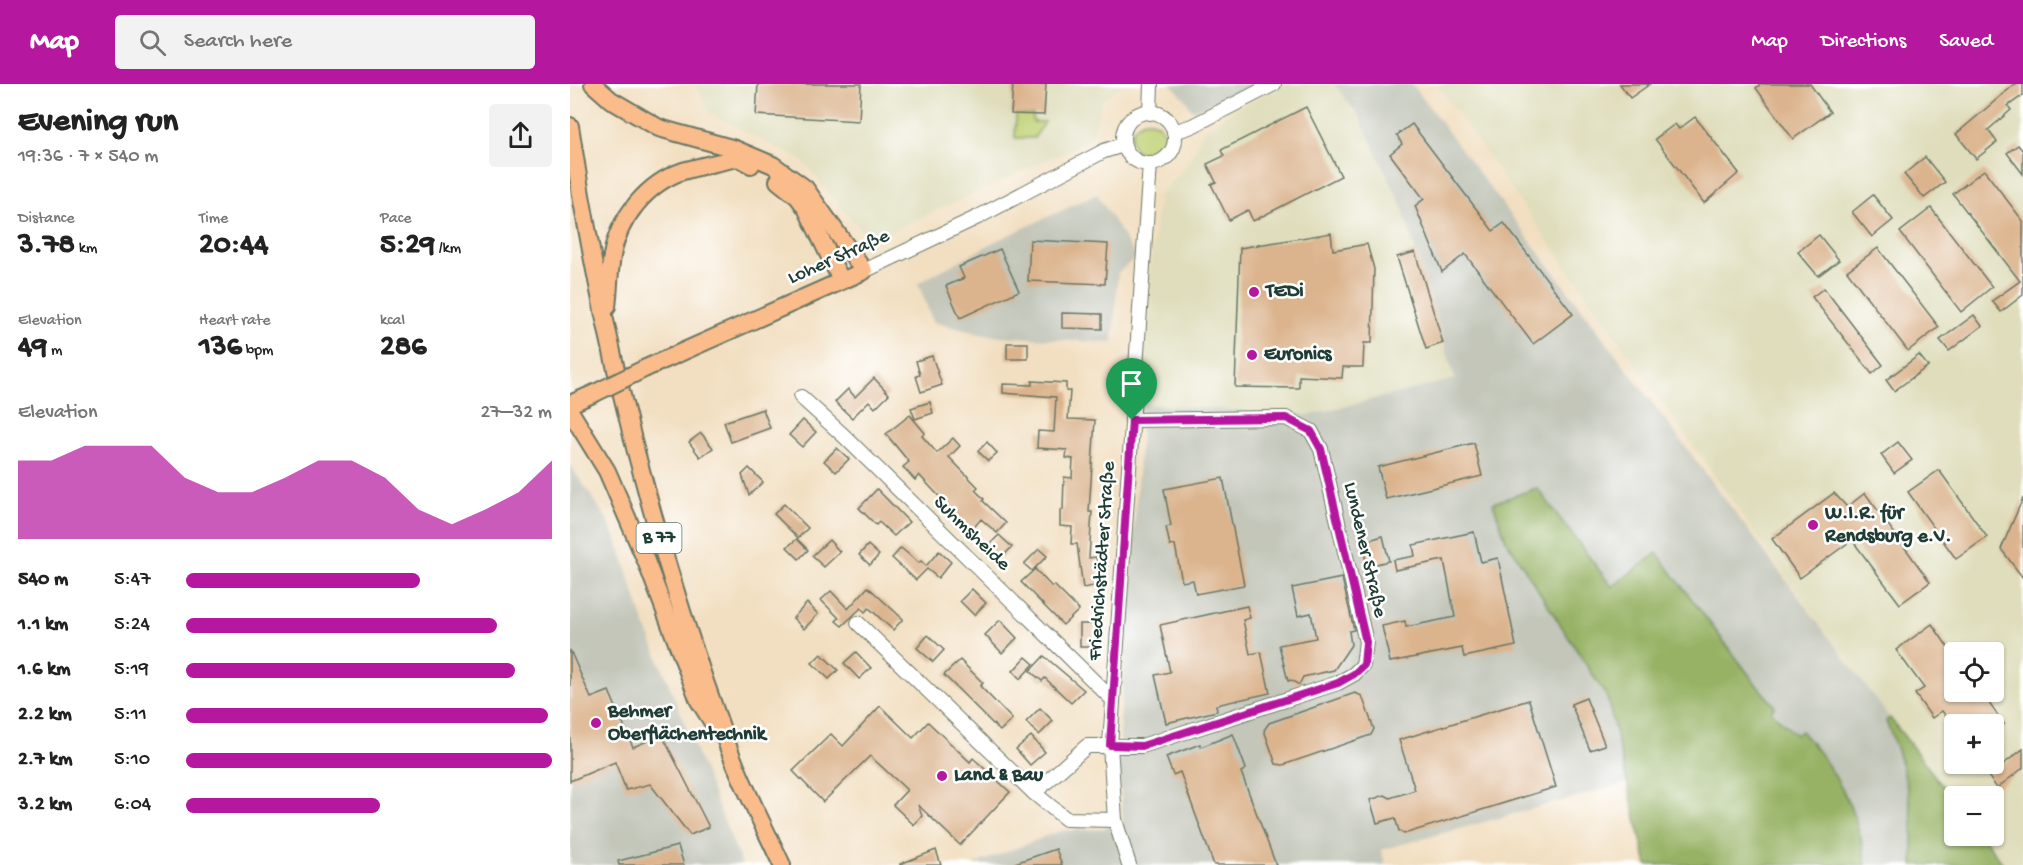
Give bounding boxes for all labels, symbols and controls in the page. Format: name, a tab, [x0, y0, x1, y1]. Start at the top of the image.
search box	[115, 15, 535, 69]
text: Map	[30, 26, 79, 59]
icon: search	[136, 26, 169, 59]
text: Search here	[184, 29, 292, 55]
text: Map	[1751, 30, 1788, 55]
text: Directions	[1821, 30, 1906, 55]
text: Saved	[1939, 30, 1993, 55]
text: Evening run	[18, 104, 178, 142]
button: share	[489, 104, 552, 167]
text: 19:36 · 7 × 540 m	[18, 146, 158, 169]
text: Distance	[18, 210, 75, 229]
text: Time	[199, 210, 228, 229]
text: Pace	[380, 210, 411, 229]
street label: Loher Straße	[785, 225, 894, 291]
text: 3.78	[18, 229, 75, 264]
text: 20:44	[199, 229, 269, 264]
text: 5:29	[380, 229, 435, 264]
text: km	[75, 240, 97, 259]
text: /km	[435, 240, 461, 259]
place label: TEDi	[1264, 281, 1304, 304]
marker: TEDi	[1247, 285, 1261, 299]
text: Elevation	[18, 312, 82, 331]
text: Heart rate	[199, 312, 271, 331]
text: kcal	[380, 312, 405, 331]
text: 49	[18, 331, 47, 366]
text: 136	[199, 331, 242, 366]
text: 286	[380, 331, 426, 366]
text: m	[47, 342, 62, 361]
text: bpm	[242, 342, 273, 361]
place label: Euronics	[1264, 344, 1333, 367]
marker: Euronics	[1245, 348, 1259, 362]
pin	[1106, 358, 1157, 420]
icon: arrive	[1115, 367, 1148, 400]
text: Elevation	[18, 402, 98, 425]
text: 27–32 m	[480, 402, 552, 425]
street label: Friedrichstädter Straße	[1085, 460, 1121, 662]
street label: Lundener Straße	[1337, 480, 1391, 620]
street label: Suhmsheide	[928, 492, 1015, 577]
place label: W.I.R. für Rendsburg e.V.	[1824, 503, 1952, 549]
marker: W.I.R. für Rendsburg e.V.	[1806, 518, 1820, 532]
road number: B 77	[636, 523, 682, 553]
text: 540 m	[18, 569, 68, 592]
text: 5:47	[114, 569, 151, 592]
text: 1.1 km	[18, 614, 68, 637]
text: 5:24	[114, 614, 150, 637]
map controls	[1944, 642, 2004, 846]
button: locate	[1944, 642, 2004, 702]
text: 1.6 km	[18, 659, 70, 682]
text: 5:19	[114, 659, 149, 682]
place label: Behmer Oberflächentechnik	[607, 701, 768, 747]
text: 2.2 km	[18, 704, 72, 727]
text: 5:11	[114, 704, 147, 727]
button: +	[1944, 714, 2004, 774]
marker: Behmer Oberflächentechnik	[589, 716, 603, 730]
text: 2.7 km	[18, 749, 72, 772]
text: 5:10	[114, 749, 150, 772]
place label: Land & Bau	[954, 765, 1044, 788]
marker: Land & Bau	[935, 769, 949, 783]
button: −	[1944, 786, 2004, 846]
text: 3.2 km	[18, 794, 72, 817]
text: 6:04	[114, 794, 151, 817]

